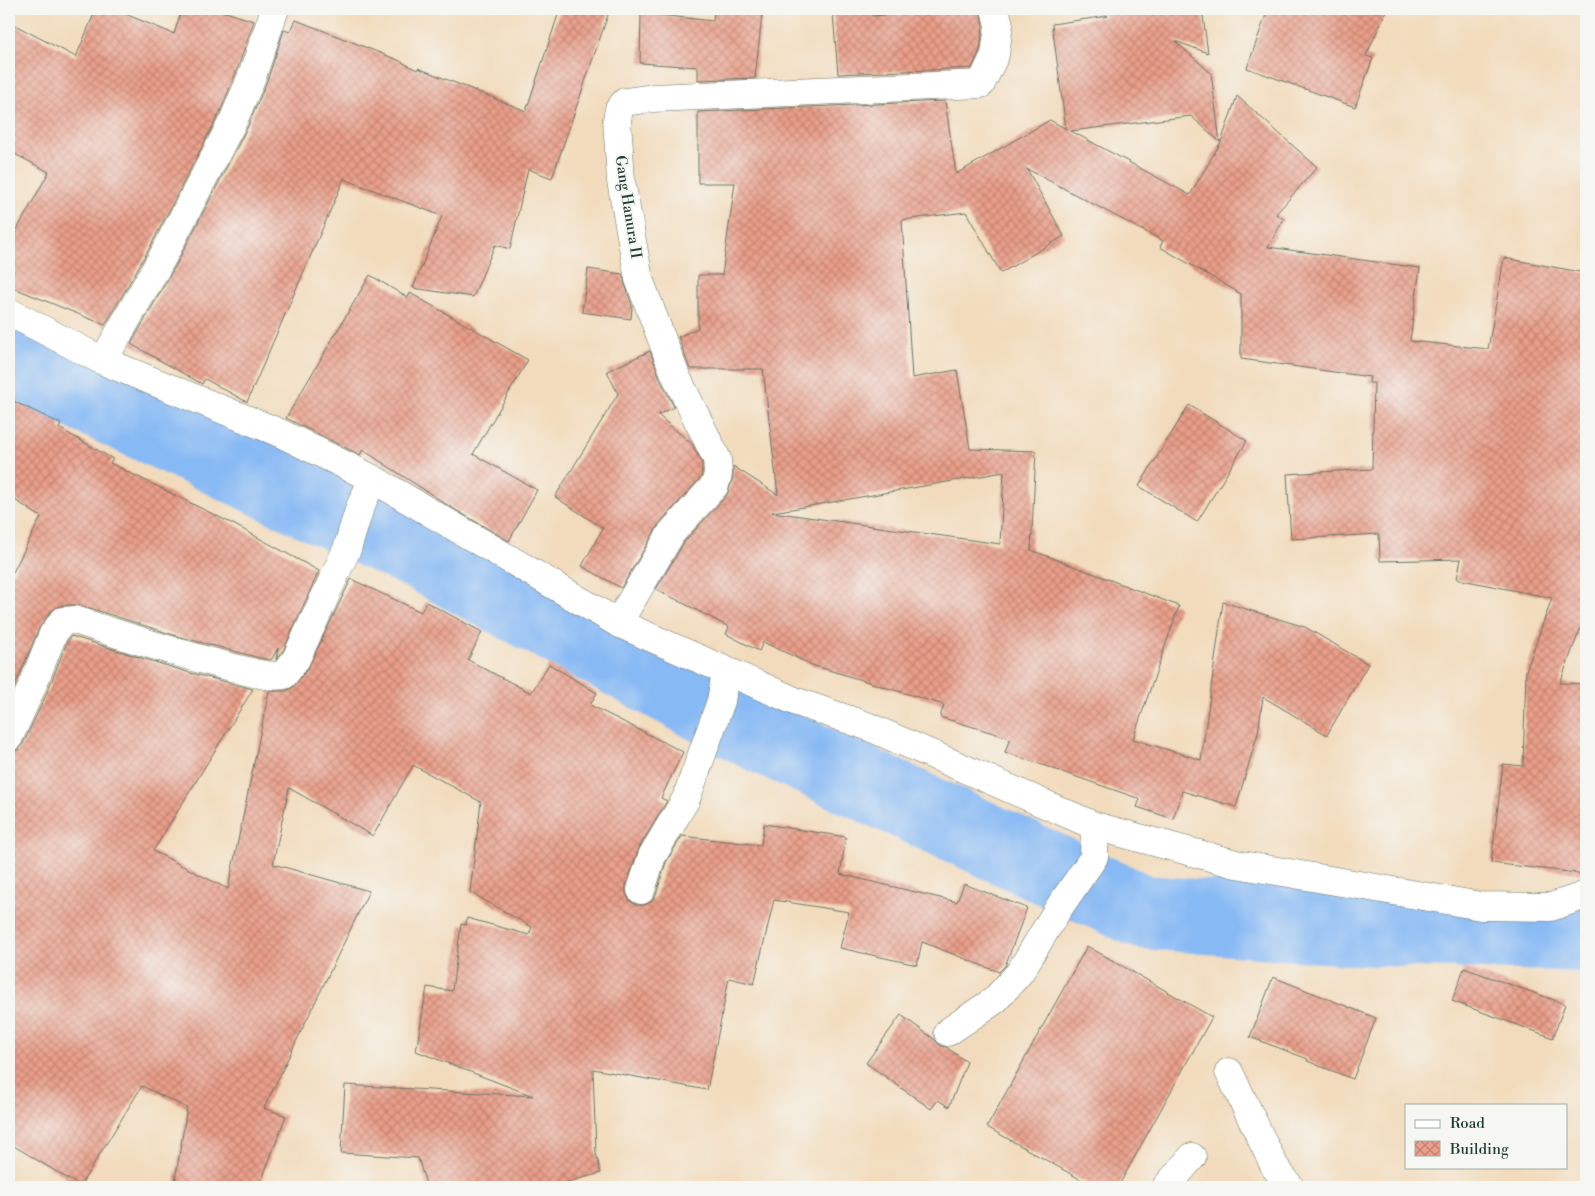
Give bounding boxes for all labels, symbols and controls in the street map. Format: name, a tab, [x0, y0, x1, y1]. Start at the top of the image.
street label: Gang Hanura II	[610, 154, 646, 260]
legend	[1405, 1104, 1568, 1168]
text: Road	[1450, 1114, 1485, 1133]
text: Building	[1449, 1140, 1509, 1159]

